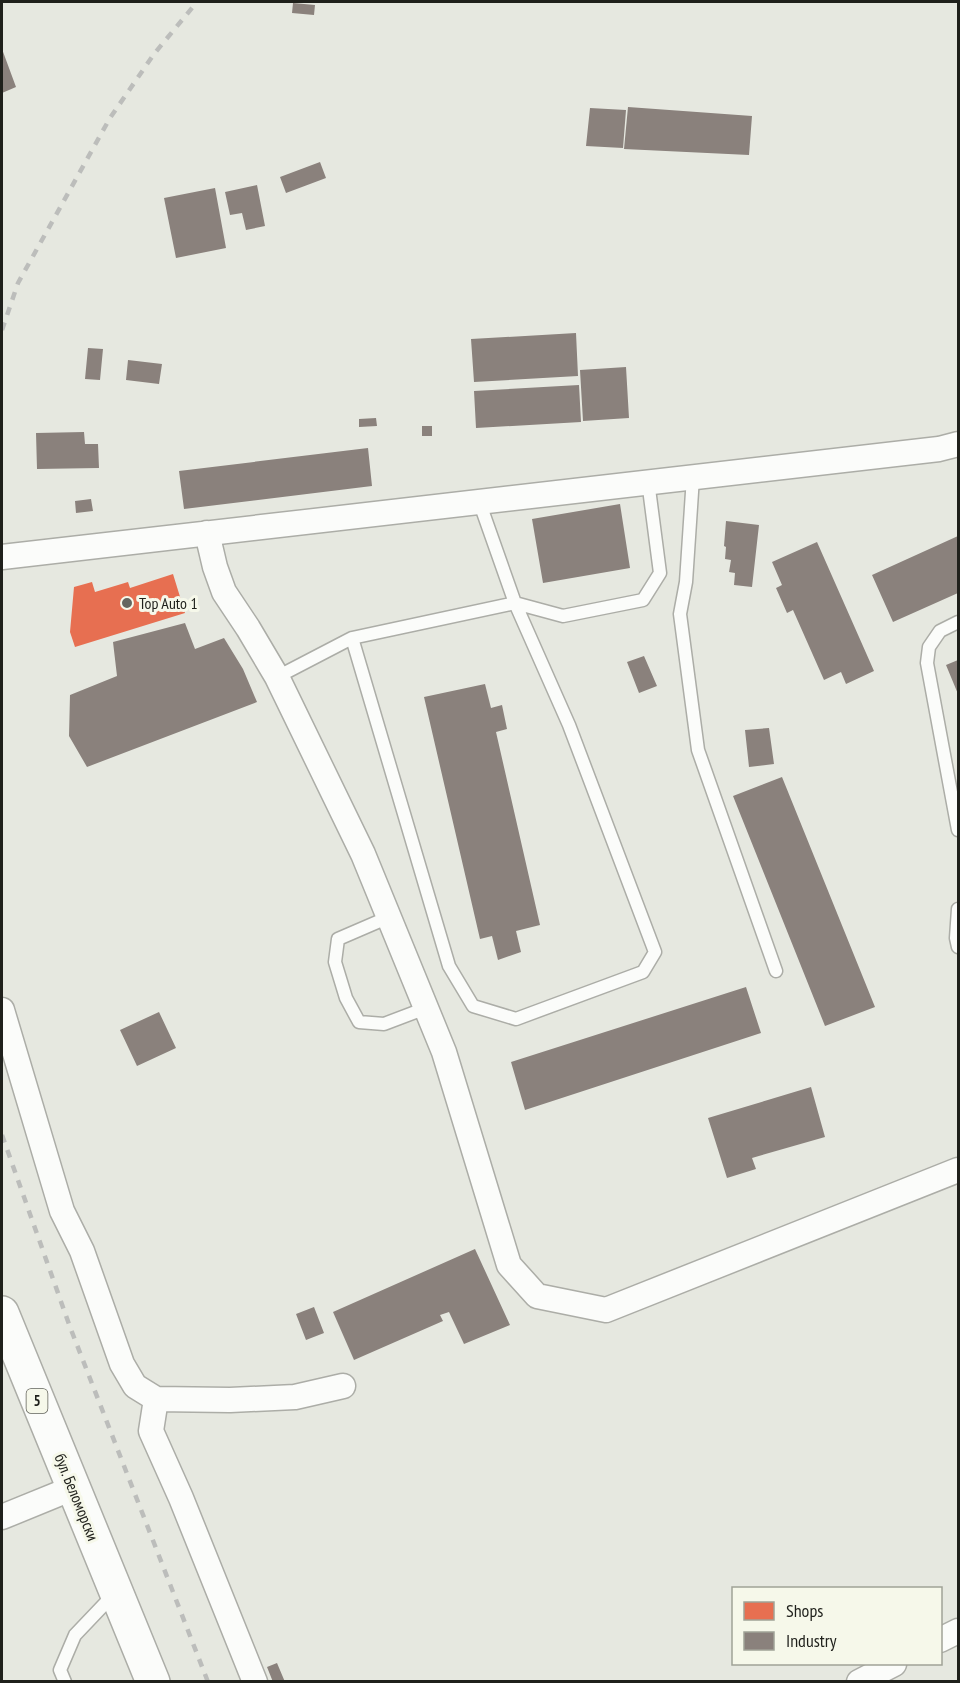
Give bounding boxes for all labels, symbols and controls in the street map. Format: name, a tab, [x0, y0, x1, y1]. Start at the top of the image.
place label: Top Auto 1	[139, 593, 198, 613]
marker: Top Auto 1	[120, 596, 134, 610]
road number: 5	[26, 1389, 48, 1413]
street label: бул. Беломорски	[50, 1450, 104, 1544]
legend	[732, 1587, 942, 1665]
text: Shops	[786, 1599, 823, 1622]
text: Industry	[786, 1629, 837, 1652]

